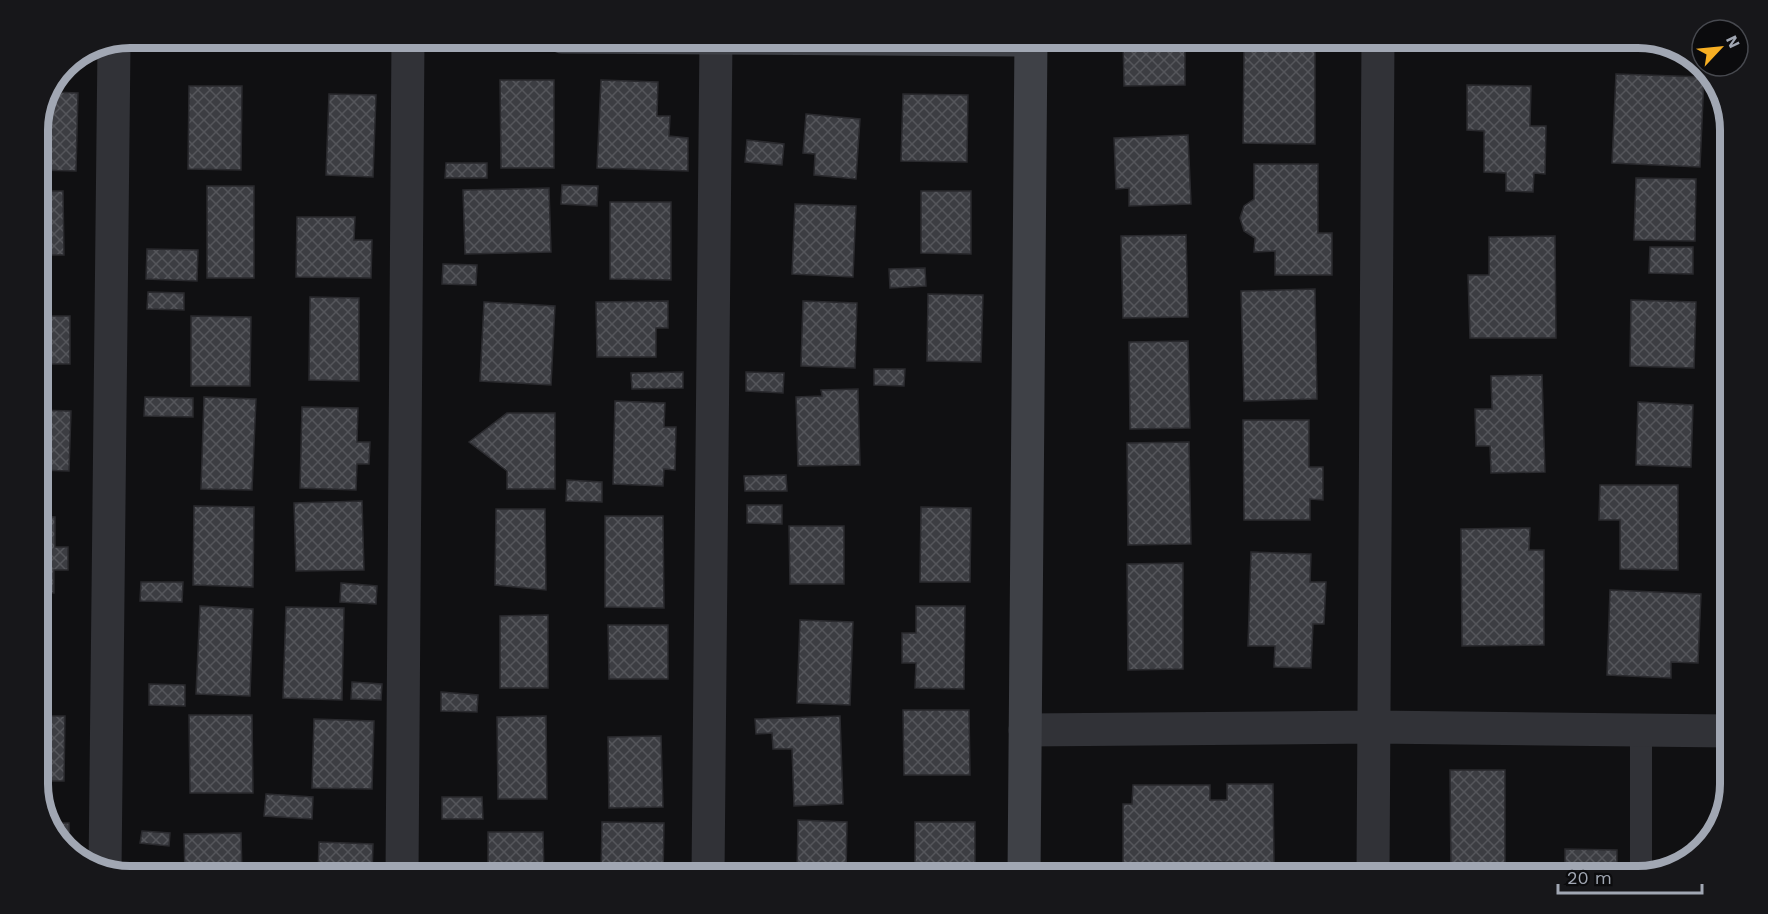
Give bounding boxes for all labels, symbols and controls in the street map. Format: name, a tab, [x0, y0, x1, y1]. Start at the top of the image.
north arrow	[1690, 18, 1750, 78]
text: N	[1722, 32, 1744, 51]
scale bar	[1558, 857, 1702, 895]
text: 20 m	[1567, 867, 1612, 888]

